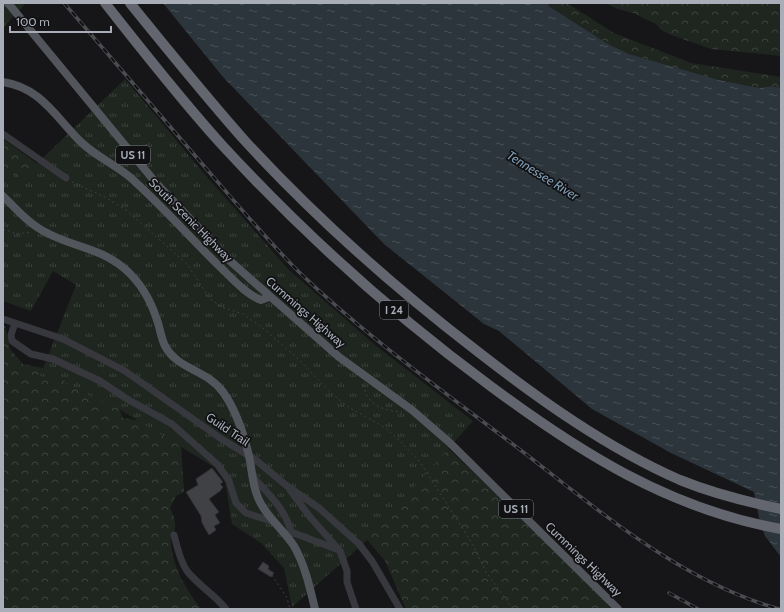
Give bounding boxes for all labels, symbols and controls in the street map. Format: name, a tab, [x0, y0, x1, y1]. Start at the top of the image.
scale bar	[10, 8, 111, 34]
text: 100 m	[16, 14, 50, 29]
road number: US 11	[116, 146, 150, 164]
water label: Tennessee River	[504, 147, 583, 204]
street label: South Scenic Highway	[146, 175, 236, 265]
street label: Cummings Highway	[263, 273, 349, 351]
road number: I 24	[380, 301, 408, 319]
street label: Guild Trail	[203, 409, 253, 449]
road number: US 11	[499, 500, 533, 518]
street label: Cummings Highway	[542, 519, 626, 599]

